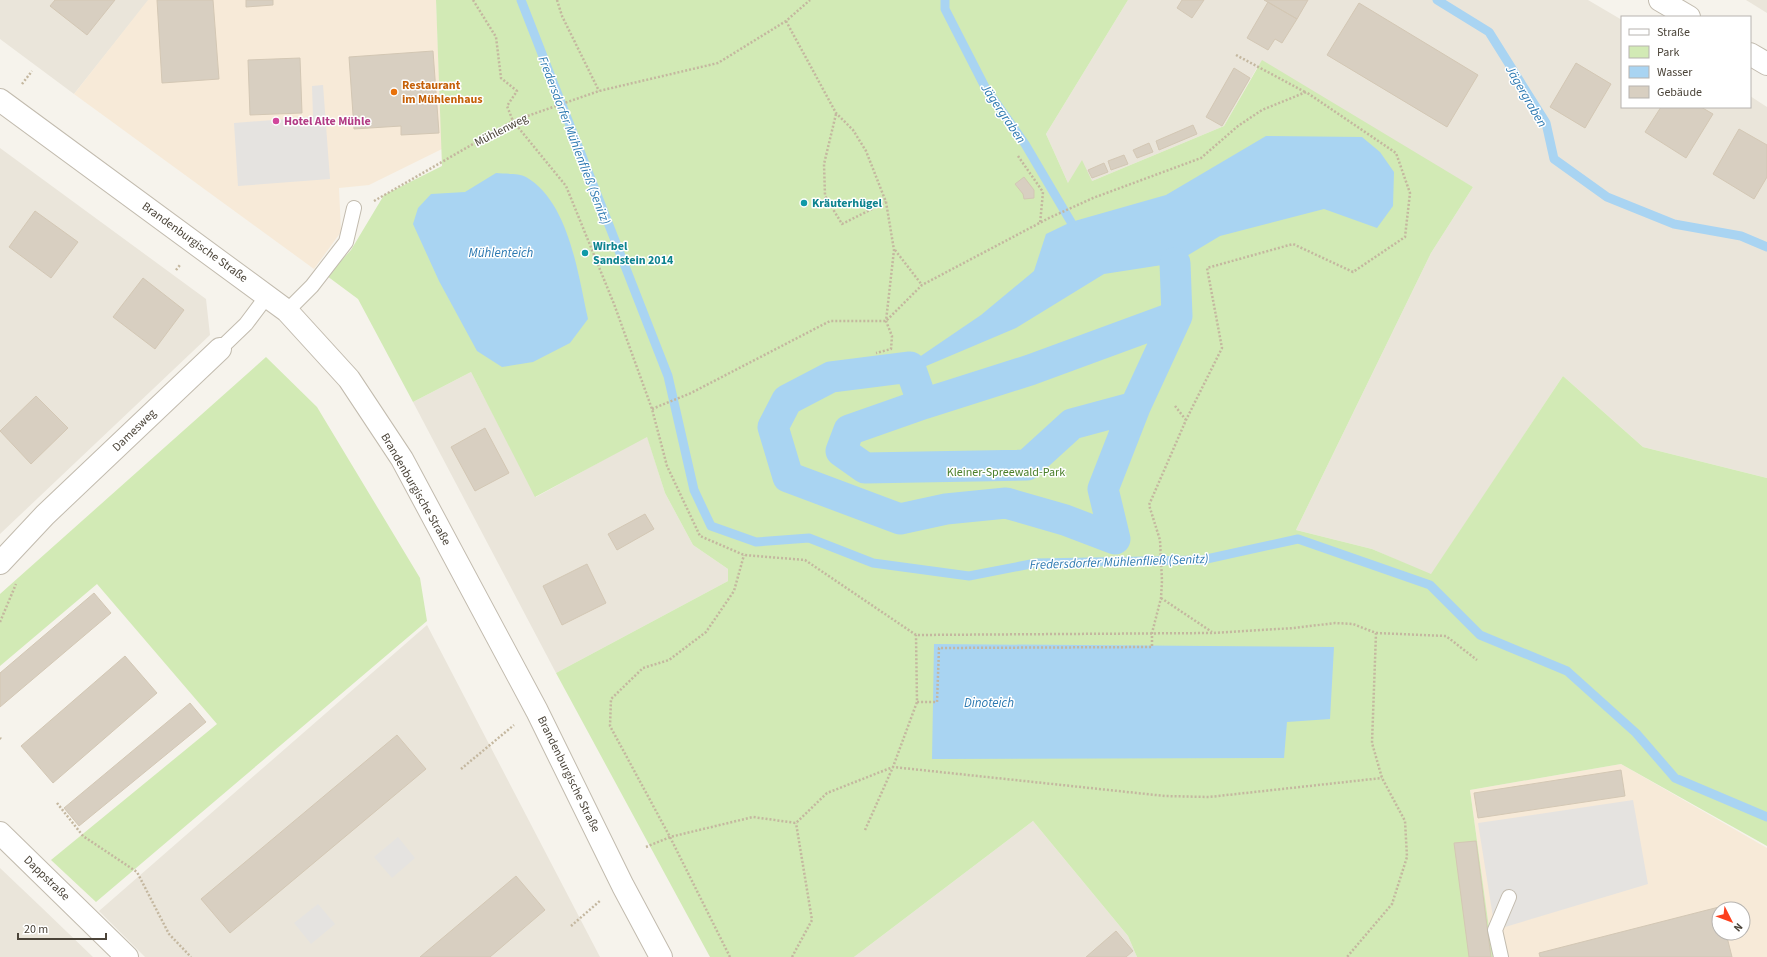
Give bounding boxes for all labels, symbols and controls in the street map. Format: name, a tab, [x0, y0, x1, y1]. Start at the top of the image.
legend	[1621, 16, 1751, 108]
text: Straße	[1657, 24, 1690, 41]
text: Park	[1657, 44, 1679, 61]
water label: Fredersdorfer Mühlenfließ (Senitz)	[534, 54, 615, 227]
water label: Jägergraben	[1501, 61, 1551, 131]
text: Wasser	[1657, 64, 1693, 81]
place label: Restaurant im Mühlenhaus	[402, 77, 483, 108]
water label: Jägergraben	[976, 79, 1030, 147]
text: Gebäude	[1657, 84, 1702, 101]
marker: Restaurant im Mühlenhaus	[389, 87, 399, 97]
street label: Mühlenweg	[472, 110, 531, 151]
place label: Hotel Alte Mühle	[284, 113, 371, 130]
marker: Hotel Alte Mühle	[271, 116, 281, 126]
place label: Kräuterhügel	[812, 195, 882, 212]
street label: Brandenburgische Straße	[138, 198, 251, 287]
marker: Kräuterhügel	[799, 198, 809, 208]
place label: Wirbel Sandstein 2014	[593, 238, 674, 269]
water label: Mühlenteich	[469, 244, 534, 262]
marker: Wirbel Sandstein 2014	[580, 248, 590, 258]
street label: Damesweg	[109, 405, 160, 456]
street label: Brandenburgische Straße	[376, 430, 455, 549]
park label: Kleiner-Spreewald-Park	[947, 464, 1065, 481]
water label: Fredersdorfer Mühlenfließ (Senitz)	[1029, 550, 1209, 574]
water label: Dinoteich	[964, 694, 1014, 712]
street label: Brandenburgische Straße	[533, 713, 604, 835]
street label: Dappstraße	[20, 852, 74, 905]
north arrow	[1711, 901, 1751, 941]
scale bar	[18, 915, 106, 941]
text: N	[1730, 920, 1746, 935]
text: 20 m	[24, 921, 48, 938]

